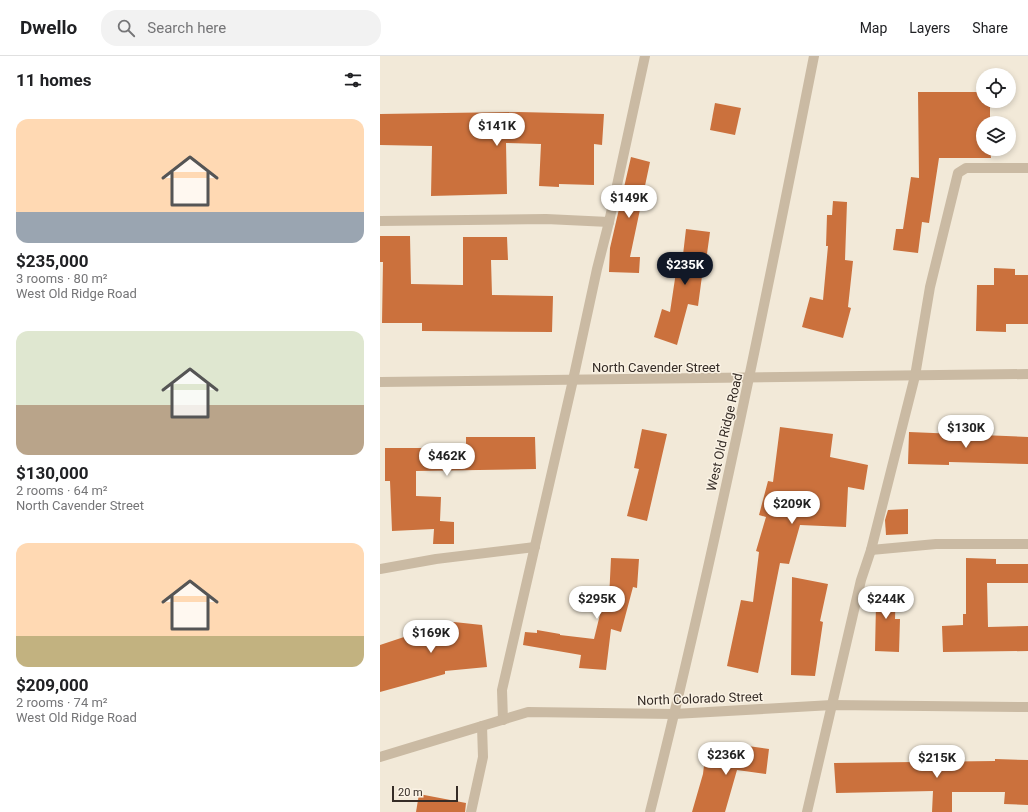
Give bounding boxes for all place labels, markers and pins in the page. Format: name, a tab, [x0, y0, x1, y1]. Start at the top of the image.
pin: $141K	[469, 113, 525, 147]
pin: $149K	[601, 185, 657, 219]
pin: $235K	[657, 252, 713, 286]
pin: $130K	[938, 415, 994, 449]
pin: $462K	[419, 443, 475, 477]
pin: $209K	[764, 491, 820, 525]
pin: $295K	[569, 586, 625, 620]
pin: $244K	[858, 586, 914, 620]
pin: $169K	[403, 620, 459, 654]
pin: $236K	[698, 742, 754, 776]
pin: $215K	[909, 745, 965, 779]

